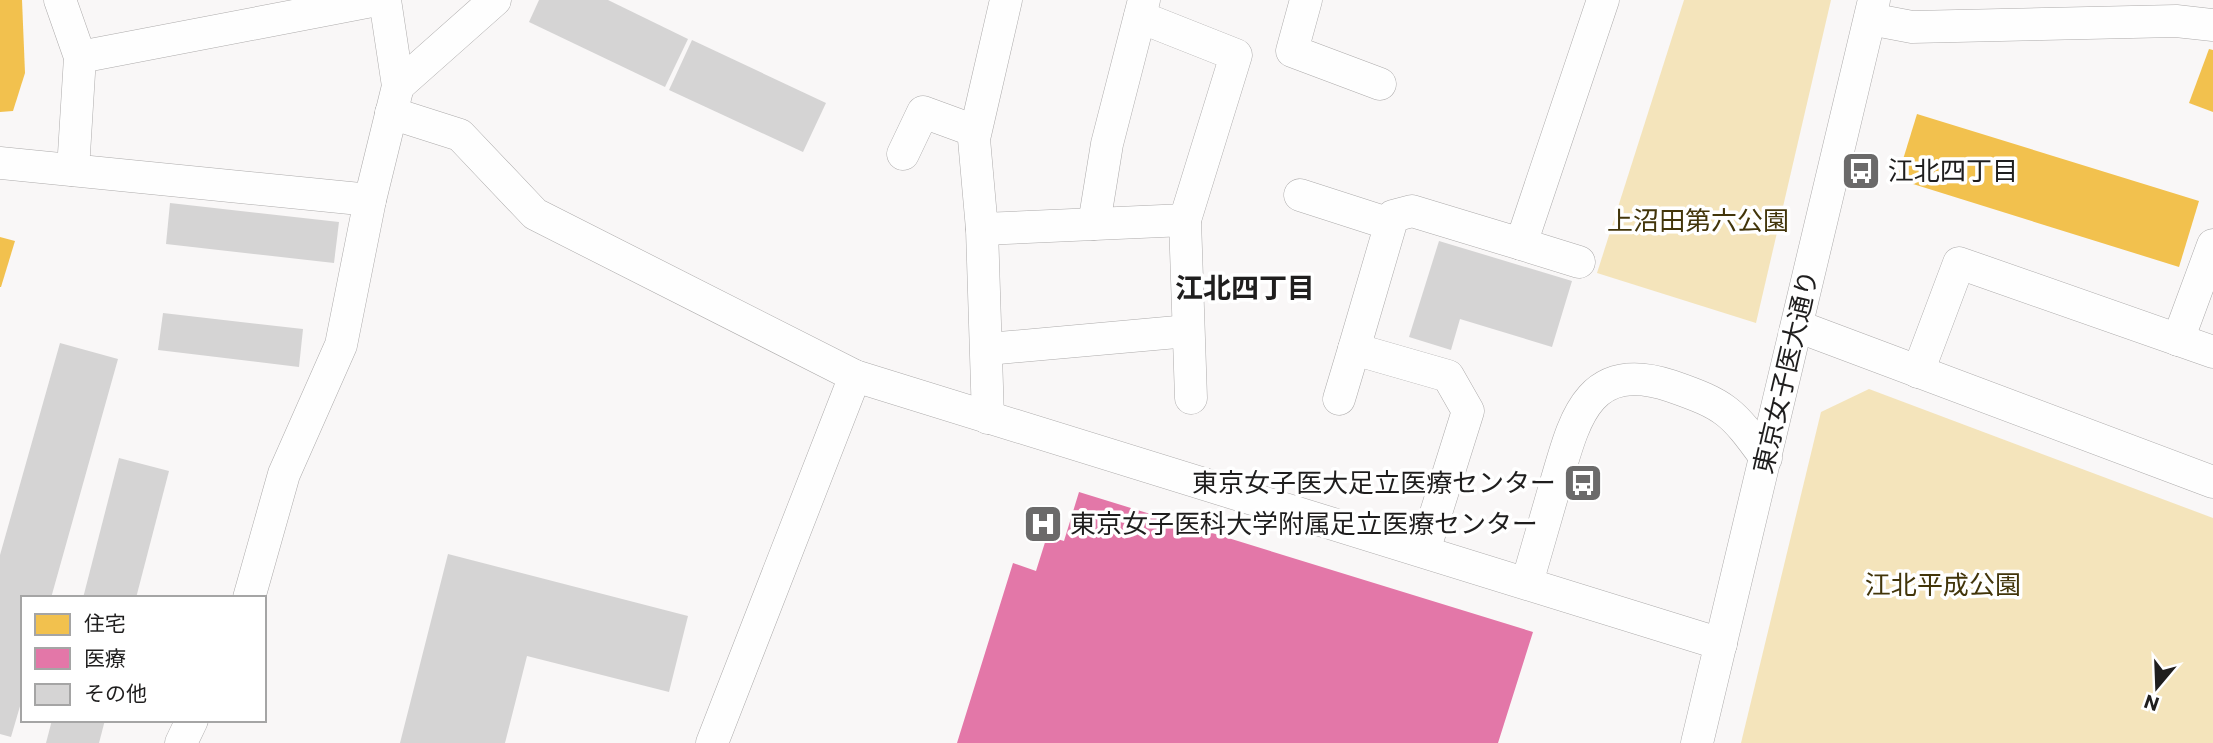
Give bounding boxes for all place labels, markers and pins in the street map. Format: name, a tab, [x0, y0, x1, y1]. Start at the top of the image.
bus stop icon: 江北四丁目	[1840, 150, 1882, 192]
place label: 江北四丁目	[1888, 154, 2018, 185]
bus stop icon: 東京女子医大足立医療センター	[1562, 462, 1604, 504]
place label: 東京女子医大足立医療センター	[1192, 466, 1556, 497]
hospital icon: 東京女子医科大学附属足立医療センター	[1022, 503, 1064, 545]
place label: 東京女子医科大学附属足立医療センター	[1070, 507, 1538, 538]

